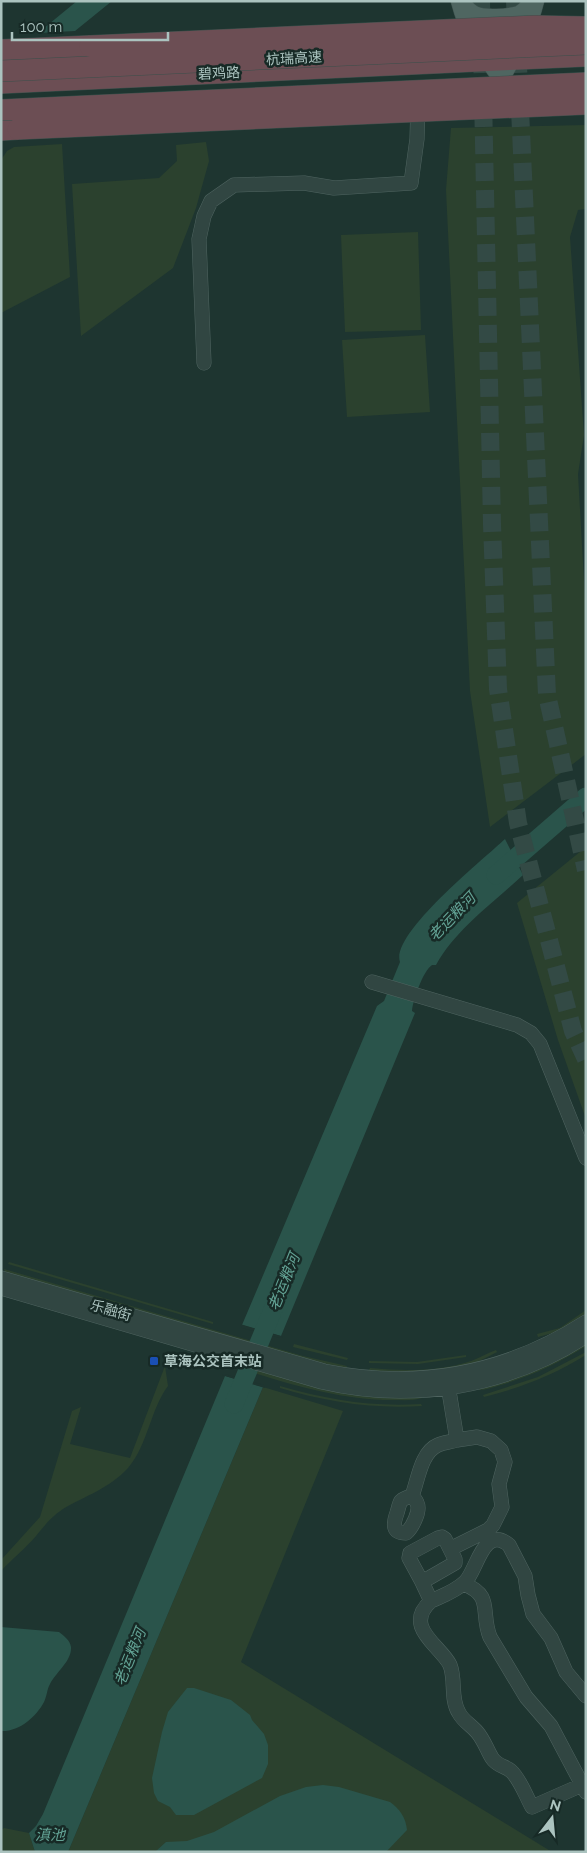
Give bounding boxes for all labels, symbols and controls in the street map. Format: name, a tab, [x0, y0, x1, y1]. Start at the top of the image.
scale bar	[12, 10, 169, 42]
text: 100 m	[20, 18, 62, 36]
street label: 杭瑞高速	[266, 49, 322, 67]
street label: 碧鸡路	[198, 64, 240, 82]
water label: 老运粮河	[425, 887, 481, 945]
water label: 老运粮河	[264, 1248, 305, 1313]
street label: 乐融街	[89, 1297, 133, 1323]
place label: 草海公交首末站	[164, 1353, 262, 1369]
marker: 草海公交首末站	[148, 1355, 160, 1367]
water label: 老运粮河	[110, 1623, 151, 1688]
north arrow	[527, 1793, 577, 1843]
text: N	[548, 1796, 563, 1815]
water label: 滇池	[35, 1826, 67, 1844]

